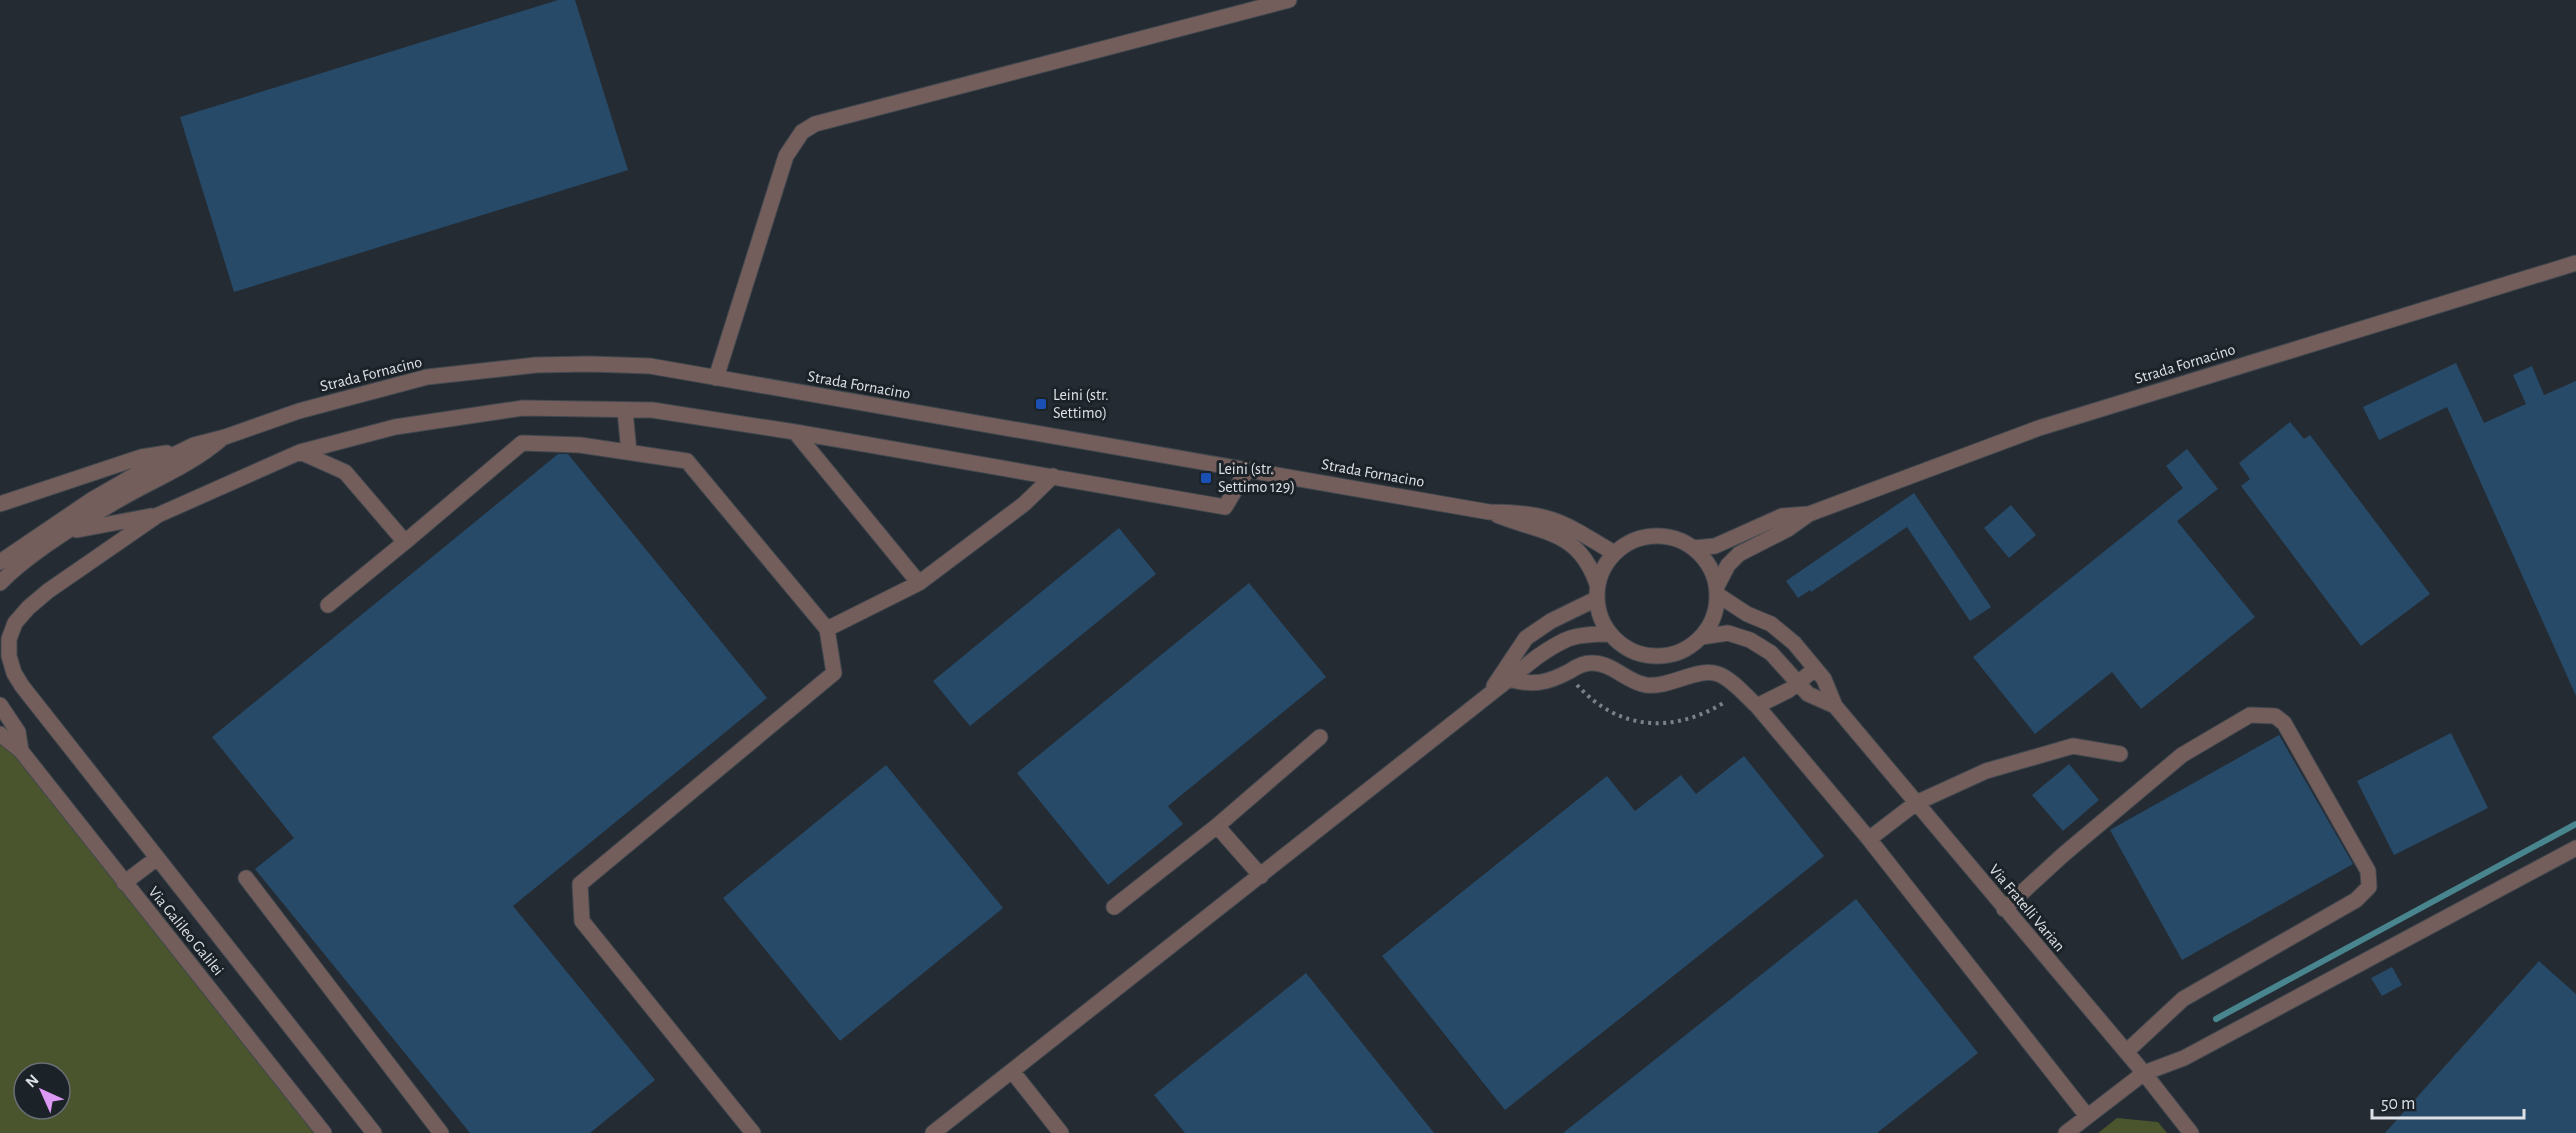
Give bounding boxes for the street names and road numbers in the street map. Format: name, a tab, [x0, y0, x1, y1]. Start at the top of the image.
street label: Strada Fornacino	[2133, 341, 2237, 387]
street label: Strada Fornacino	[318, 354, 424, 394]
street label: Strada Fornacino	[806, 368, 912, 402]
street label: Strada Fornacino	[1320, 456, 1426, 490]
street label: Via Fratelli Varian	[1986, 861, 2068, 955]
street label: Via Galileo Galilei	[145, 884, 227, 978]

